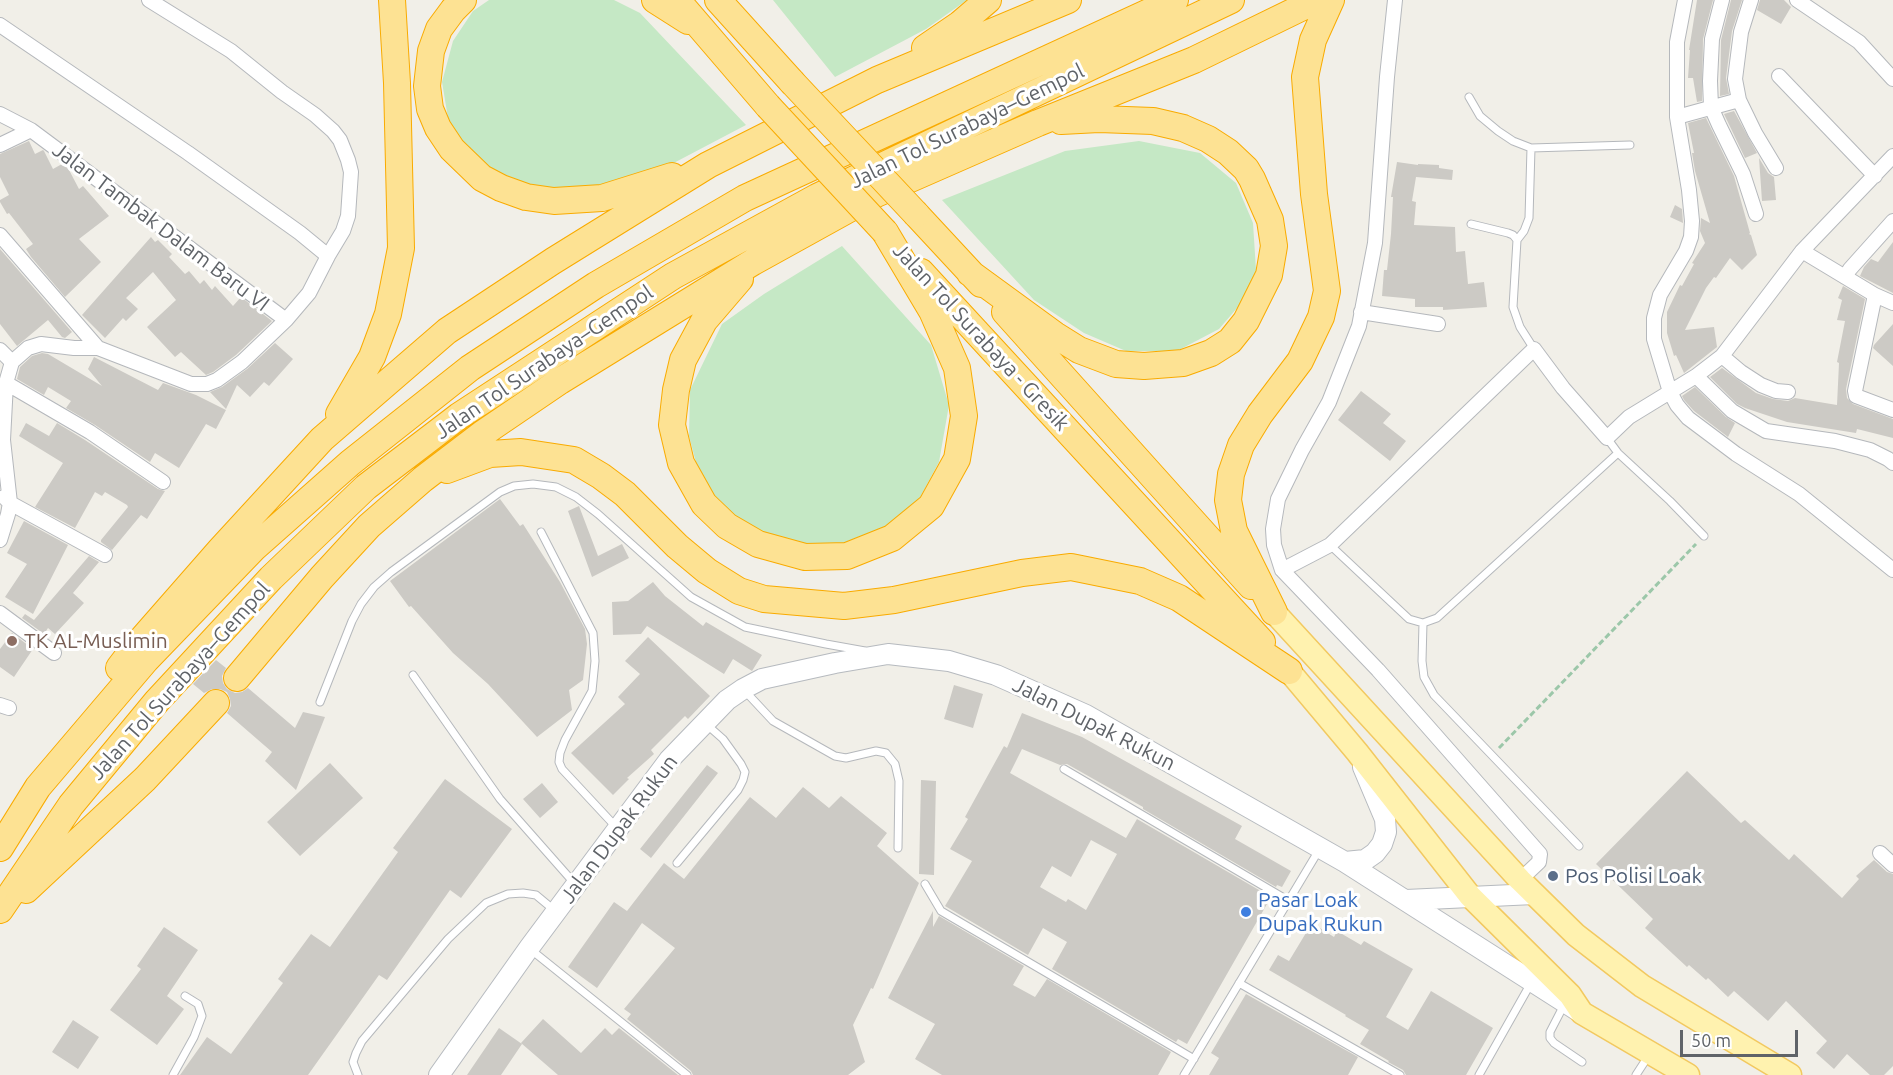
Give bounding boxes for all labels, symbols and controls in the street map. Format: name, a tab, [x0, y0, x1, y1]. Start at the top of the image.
street label: Jalan Tol Surabaya–Gempol	[846, 58, 1088, 194]
street label: Jalan Tambak Dalam Baru VI	[48, 137, 274, 317]
street label: Jalan Tol Surabaya - Gresik	[888, 238, 1074, 436]
street label: Jalan Tol Surabaya–Gempol	[430, 280, 658, 444]
street label: Jalan Tol Surabaya–Gempol	[85, 577, 275, 785]
place label: TK AL-Muslimin	[24, 628, 168, 654]
marker: TK AL-Muslimin	[5, 634, 19, 648]
street label: Jalan Dupak Rukun	[1008, 672, 1180, 776]
street label: Jalan Dupak Rukun	[555, 750, 683, 908]
place label: Pos Polisi Loak	[1565, 863, 1702, 889]
marker: Pos Polisi Loak	[1546, 869, 1560, 883]
place label: Pasar Loak Dupak Rukun	[1258, 887, 1383, 937]
marker: Pasar Loak Dupak Rukun	[1239, 905, 1253, 919]
scale bar	[1683, 1018, 1802, 1056]
text: 50 m	[1691, 1030, 1731, 1050]

